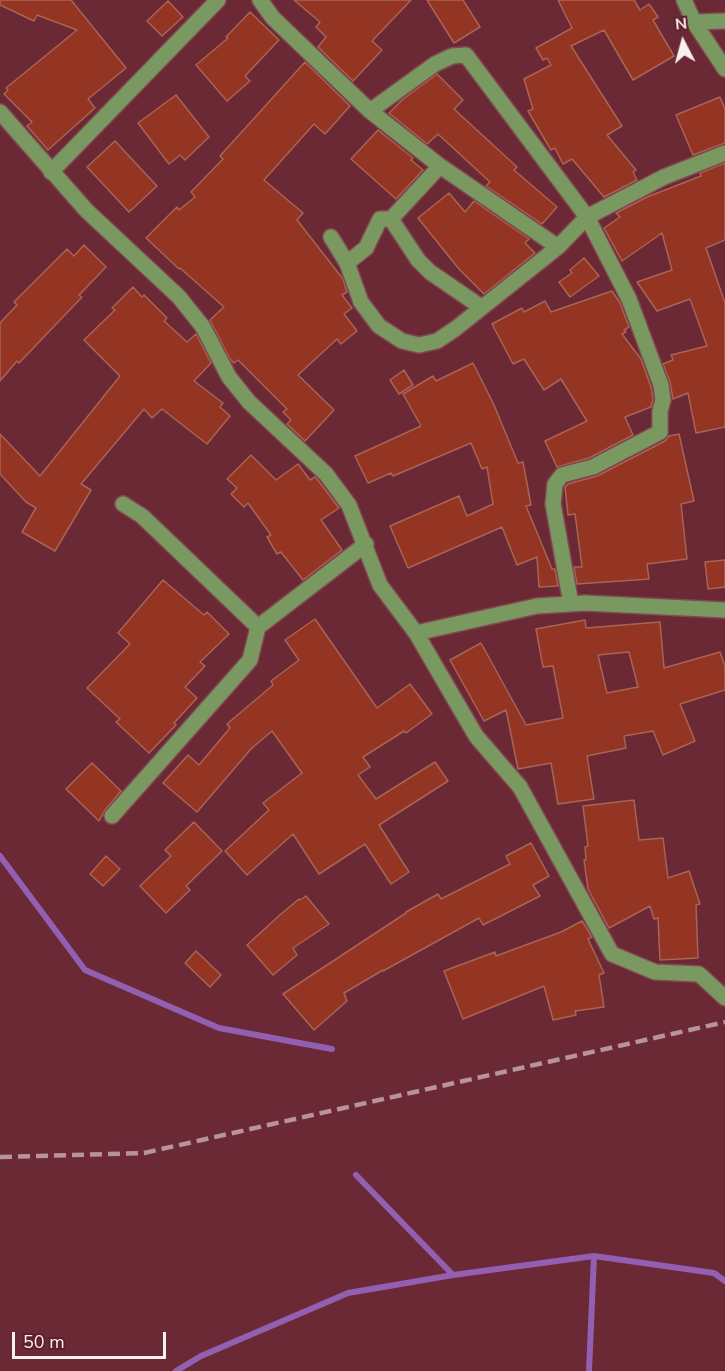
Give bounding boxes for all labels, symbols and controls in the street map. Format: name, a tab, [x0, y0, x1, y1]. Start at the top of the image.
north arrow	[653, 12, 713, 72]
text: N	[674, 13, 688, 36]
scale bar	[15, 1320, 170, 1358]
text: 50 m	[23, 1330, 65, 1354]

